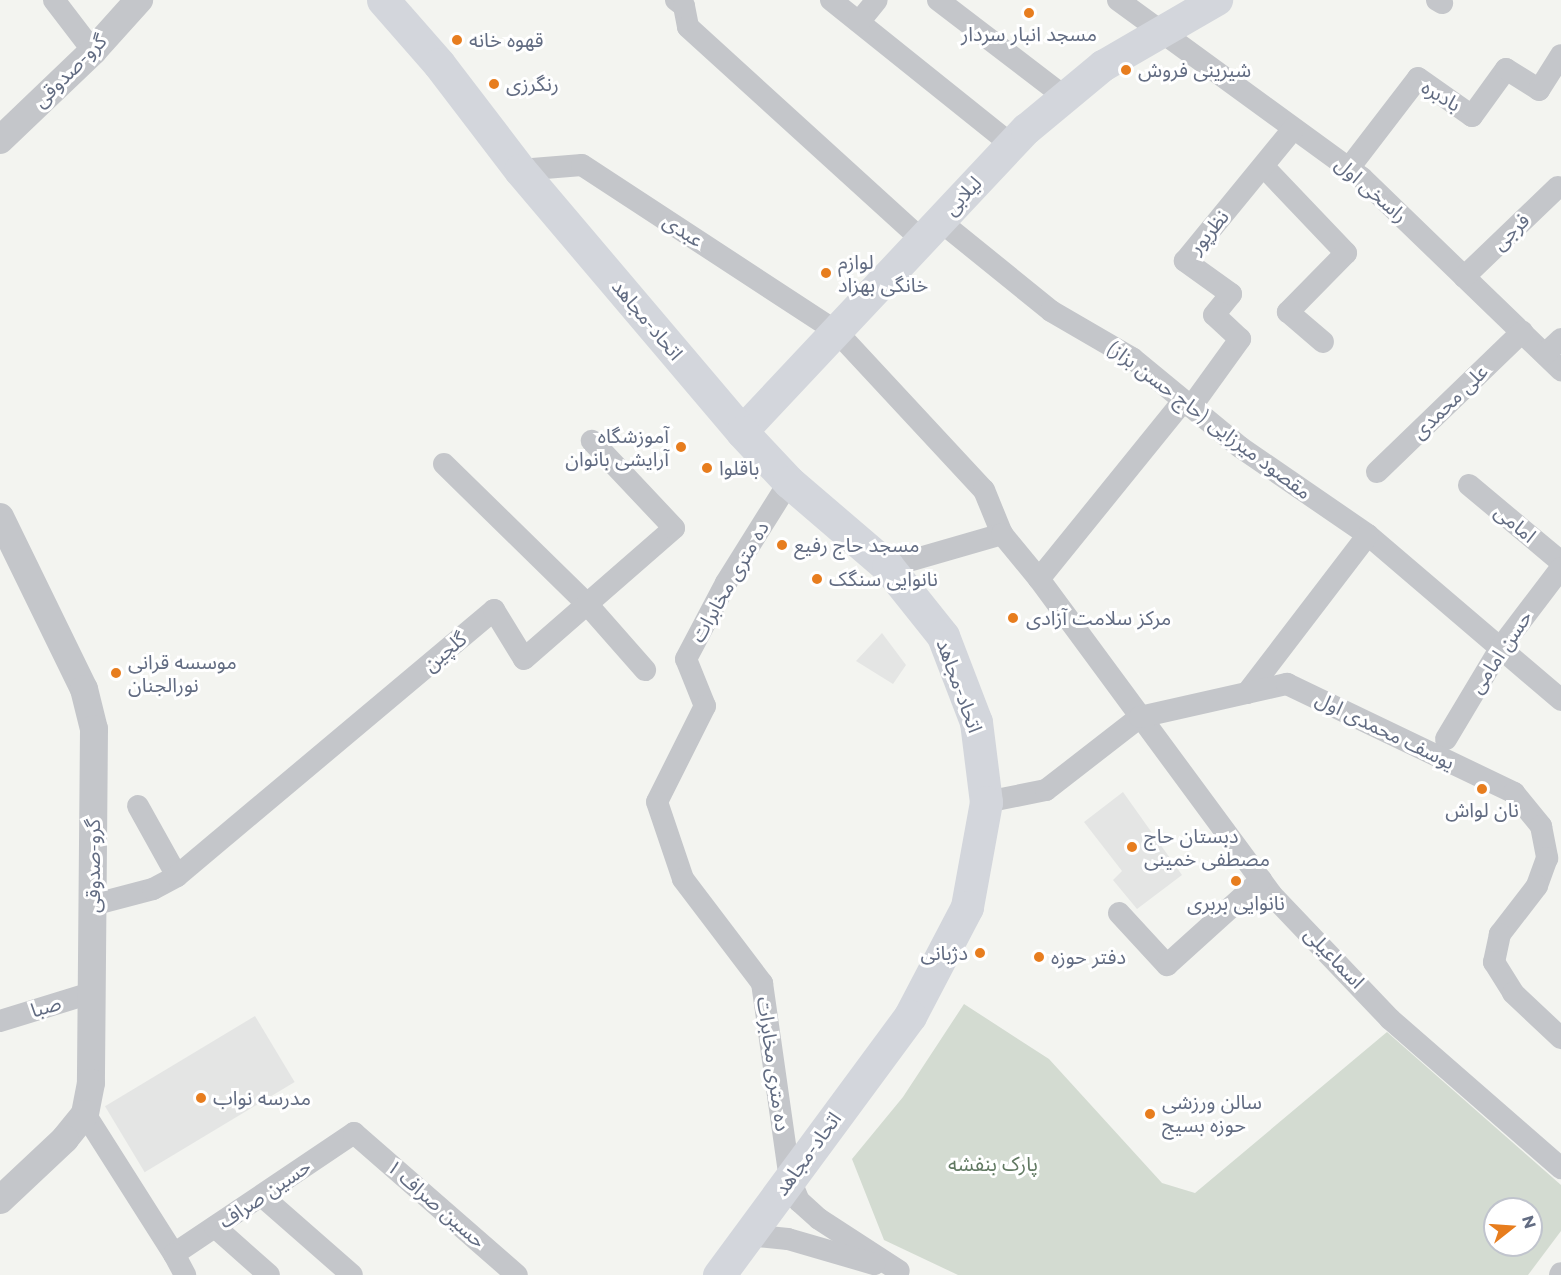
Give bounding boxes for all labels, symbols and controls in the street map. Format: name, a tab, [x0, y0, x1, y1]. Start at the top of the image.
marker: مسجد انبار سردار	[1022, 6, 1036, 20]
place label: مسجد انبار سردار	[961, 22, 1097, 46]
place label: قهوه خانه	[469, 28, 544, 52]
street label: گرو-صدوقی	[28, 29, 112, 113]
marker: قهوه خانه	[450, 33, 464, 47]
place label: شیرینی فروش	[1138, 58, 1251, 82]
marker: شیرینی فروش	[1119, 63, 1133, 77]
place label: رنگرزی	[506, 72, 559, 96]
street label: بادبره	[1417, 75, 1465, 117]
marker: رنگرزی	[487, 77, 501, 91]
street label: راسخی اول	[1330, 152, 1412, 228]
street label: لیلابی	[939, 171, 987, 221]
street label: نظرپور	[1184, 205, 1234, 259]
street label: عبدی	[659, 209, 707, 253]
street label: فرجی	[1487, 209, 1535, 255]
place label: لوازم خانگی بهزاد	[838, 250, 928, 297]
marker: لوازم خانگی بهزاد	[819, 266, 833, 280]
street label: اتحاد-مجاهد	[606, 275, 688, 365]
street label: مقصود میرزایی (حاج حسن بزاز)	[1102, 335, 1316, 505]
street label: علی محمدی	[1407, 360, 1493, 444]
place label: آموزشگاه آرایشی بانوان	[565, 424, 669, 471]
marker: آموزشگاه آرایشی بانوان	[674, 440, 688, 454]
place label: باقلوا	[719, 456, 759, 480]
marker: باقلوا	[700, 461, 714, 475]
street label: امامی	[1490, 500, 1540, 548]
street label: ده متری مخابرات	[686, 517, 774, 647]
place label: مسجد حاج رفیع	[794, 533, 919, 557]
marker: مسجد حاج رفیع	[775, 538, 789, 552]
place label: نانوایی سنگک	[829, 567, 938, 591]
marker: نانوایی سنگک	[810, 572, 824, 586]
place label: مرکز سلامت آزادی	[1026, 606, 1171, 630]
street label: حسن امامی	[1465, 606, 1537, 698]
marker: مرکز سلامت آزادی	[1004, 609, 1022, 627]
street label: گلچین	[419, 627, 471, 677]
street label: اتحاد-مجاهد	[931, 636, 987, 736]
place label: موسسه قرانی نورالجنان	[128, 650, 237, 697]
marker: موسسه قرانی نورالجنان	[109, 666, 123, 680]
street label: یوسف محمدی اول	[1312, 687, 1458, 775]
marker: نان لواش	[1475, 782, 1489, 796]
place label: نان لواش	[1445, 798, 1519, 822]
street label: گرو-صدوقی	[81, 819, 105, 913]
place label: دبستان حاج مصطفی خمینی	[1144, 824, 1270, 871]
marker: دبستان حاج مصطفی خمینی	[1125, 840, 1139, 854]
marker: نانوایی بربری	[1229, 874, 1243, 888]
place label: نانوایی بربری	[1187, 891, 1285, 915]
street label: اسماعیلی	[1299, 922, 1369, 994]
place label: دژبانی	[920, 941, 968, 965]
place label: دفتر حوزه	[1051, 945, 1126, 969]
marker: دژبانی	[973, 946, 987, 960]
marker: دفتر حوزه	[1032, 950, 1046, 964]
street label: صبا	[28, 991, 64, 1023]
street label: ده متری مخابرات	[752, 995, 794, 1133]
place label: مدرسه نواب	[213, 1086, 311, 1110]
place label: سالن ورزشی حوزه بسیج	[1162, 1090, 1262, 1137]
marker: مدرسه نواب	[194, 1091, 208, 1105]
street label: اتحاد-مجاهد	[770, 1107, 846, 1201]
marker: سالن ورزشی حوزه بسیج	[1143, 1107, 1157, 1121]
park label: پارک بنفشه	[948, 1152, 1038, 1176]
street label: حسین صراف	[214, 1154, 316, 1234]
street label: حسین صراف ۱	[382, 1155, 490, 1253]
north arrow	[1483, 1197, 1543, 1257]
text: N	[1518, 1213, 1540, 1231]

